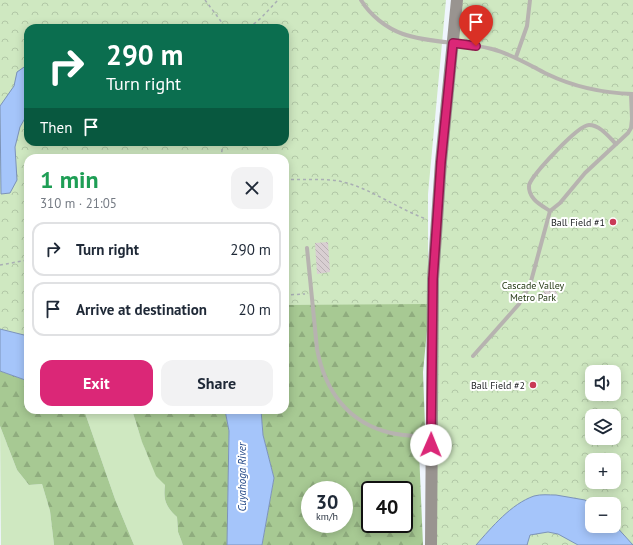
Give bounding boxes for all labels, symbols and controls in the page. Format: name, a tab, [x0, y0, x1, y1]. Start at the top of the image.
pin	[459, 5, 493, 46]
icon: arrive	[465, 11, 487, 33]
text: 290 m	[106, 36, 183, 73]
icon: right	[40, 40, 92, 92]
text: Turn right	[106, 72, 181, 95]
icon: arrive	[80, 116, 102, 138]
text: Then	[40, 118, 72, 137]
text: 1 min	[40, 164, 99, 195]
button: close	[231, 167, 273, 209]
text: 310 m · 21:05	[40, 195, 117, 212]
place label: Ball Field #1	[551, 216, 605, 229]
marker: Ball Field #1	[608, 217, 618, 227]
icon: right	[42, 238, 64, 260]
text: Turn right	[76, 240, 139, 259]
text: 290 m	[230, 240, 271, 259]
park label: Cascade Valley Metro Park	[502, 279, 565, 304]
icon: arrive	[42, 298, 64, 320]
text: Arrive at destination	[76, 300, 207, 319]
text: 20 m	[238, 300, 271, 319]
button: Exit	[40, 360, 153, 406]
button: Share	[161, 360, 273, 406]
map controls	[585, 365, 621, 533]
button: sound	[585, 365, 621, 401]
place label: Ball Field #2	[471, 379, 525, 392]
marker: Ball Field #2	[528, 380, 538, 390]
button: layers	[585, 409, 621, 445]
position arrow	[410, 424, 452, 466]
water label: Cuyahoga River	[235, 441, 249, 511]
button: +	[585, 453, 621, 489]
speed limit sign: 40	[361, 481, 413, 533]
text: 30	[316, 489, 338, 515]
button: −	[585, 497, 621, 533]
text: km/h	[316, 510, 338, 523]

